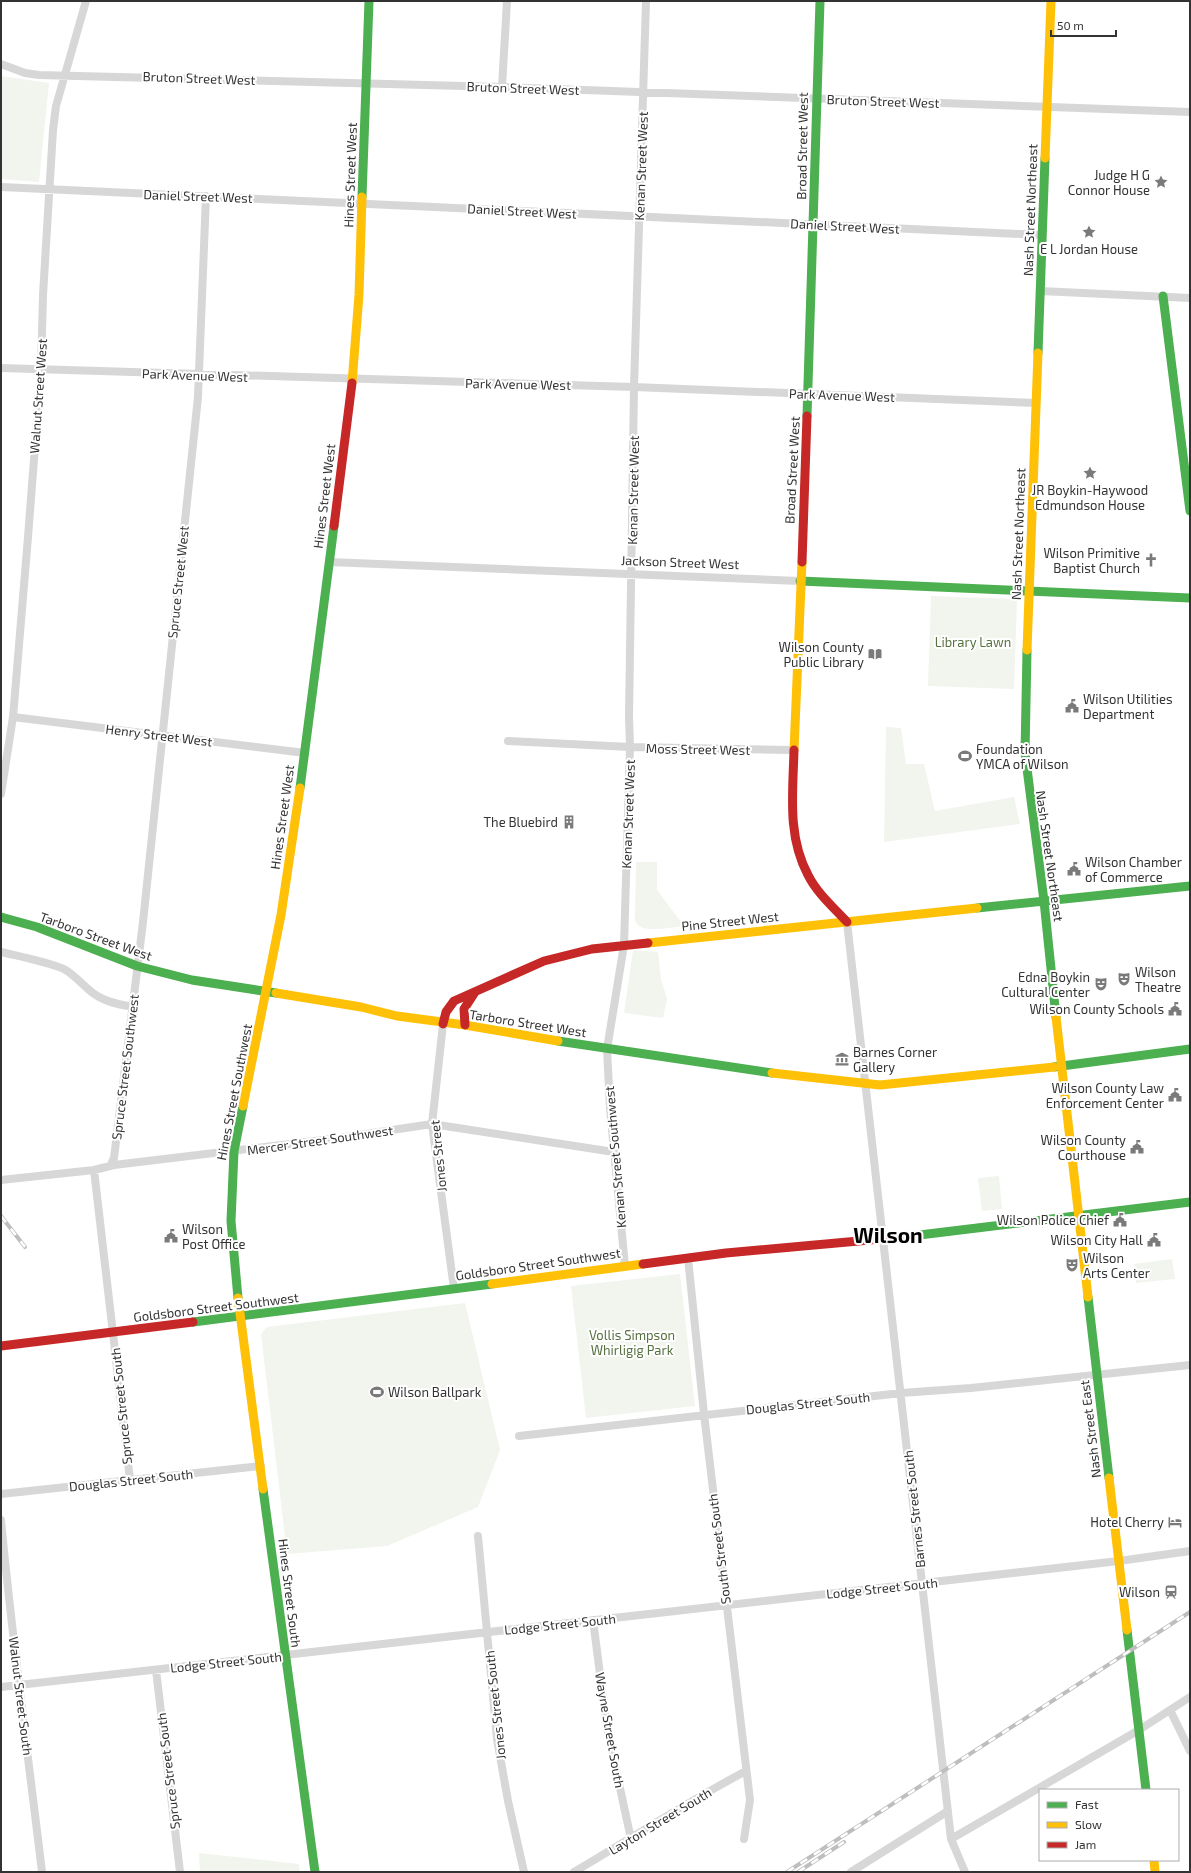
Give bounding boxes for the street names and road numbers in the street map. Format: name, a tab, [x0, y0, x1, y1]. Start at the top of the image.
street label: Bruton Street West	[142, 68, 256, 88]
street label: Bruton Street West	[466, 78, 580, 98]
street label: Bruton Street West	[826, 91, 940, 111]
street label: Broad Street West	[793, 92, 811, 200]
street label: Kenan Street West	[631, 111, 651, 221]
street label: Hines Street West	[340, 122, 360, 228]
street label: Nash Street Northeast	[1020, 144, 1040, 276]
street label: Daniel Street West	[143, 186, 253, 206]
street label: Daniel Street West	[467, 200, 577, 222]
street label: Daniel Street West	[790, 215, 900, 237]
street label: Walnut Street West	[26, 338, 50, 454]
street label: Park Avenue West	[142, 365, 248, 385]
street label: Park Avenue West	[465, 375, 571, 393]
street label: Park Avenue West	[789, 385, 895, 405]
street label: Broad Street West	[781, 416, 803, 524]
street label: Kenan Street West	[624, 435, 642, 545]
street label: Hines Street West	[310, 443, 338, 549]
street label: Nash Street Northeast	[1008, 468, 1028, 600]
street label: Spruce Street West	[164, 525, 192, 639]
street label: Jackson Street West	[621, 552, 740, 572]
street label: Henry Street West	[105, 721, 213, 749]
street label: Moss Street West	[646, 740, 750, 758]
street label: Kenan Street West	[618, 759, 638, 869]
street label: Hines Street West	[267, 764, 297, 870]
street label: Nash Street Northeast	[1033, 789, 1067, 923]
street label: Tarboro Street West	[38, 908, 154, 964]
street label: Pine Street West	[681, 908, 780, 934]
street label: Spruce Street Southwest	[108, 993, 142, 1141]
street label: Tarboro Street West	[468, 1006, 588, 1040]
street label: Hines Street Southwest	[213, 1022, 255, 1162]
street label: Kenan Street Southwest	[601, 1085, 629, 1229]
street label: Jones Street	[426, 1119, 450, 1193]
street label: Mercer Street Southwest	[246, 1122, 394, 1158]
street label: Goldsboro Street Southwest	[454, 1244, 622, 1284]
street label: Goldsboro Street Southwest	[132, 1289, 300, 1325]
street label: Spruce Street South	[107, 1347, 135, 1465]
street label: Nash Street East	[1076, 1379, 1104, 1479]
street label: Douglas Street South	[745, 1389, 871, 1417]
street label: Barnes Street South	[900, 1449, 928, 1569]
street label: Douglas Street South	[68, 1466, 194, 1494]
street label: South Street South	[704, 1493, 734, 1605]
street label: Hines Street South	[275, 1538, 305, 1648]
street label: Lodge Street South	[825, 1574, 939, 1602]
street label: Lodge Street South	[503, 1610, 617, 1638]
street label: Walnut Street South	[6, 1636, 36, 1756]
street label: Lodge Street South	[169, 1648, 283, 1676]
street label: Jones Street South	[481, 1650, 509, 1760]
street label: Wayne Street South	[592, 1671, 628, 1789]
street label: Spruce Street South	[153, 1712, 183, 1830]
street label: Layton Street South	[606, 1784, 714, 1858]

